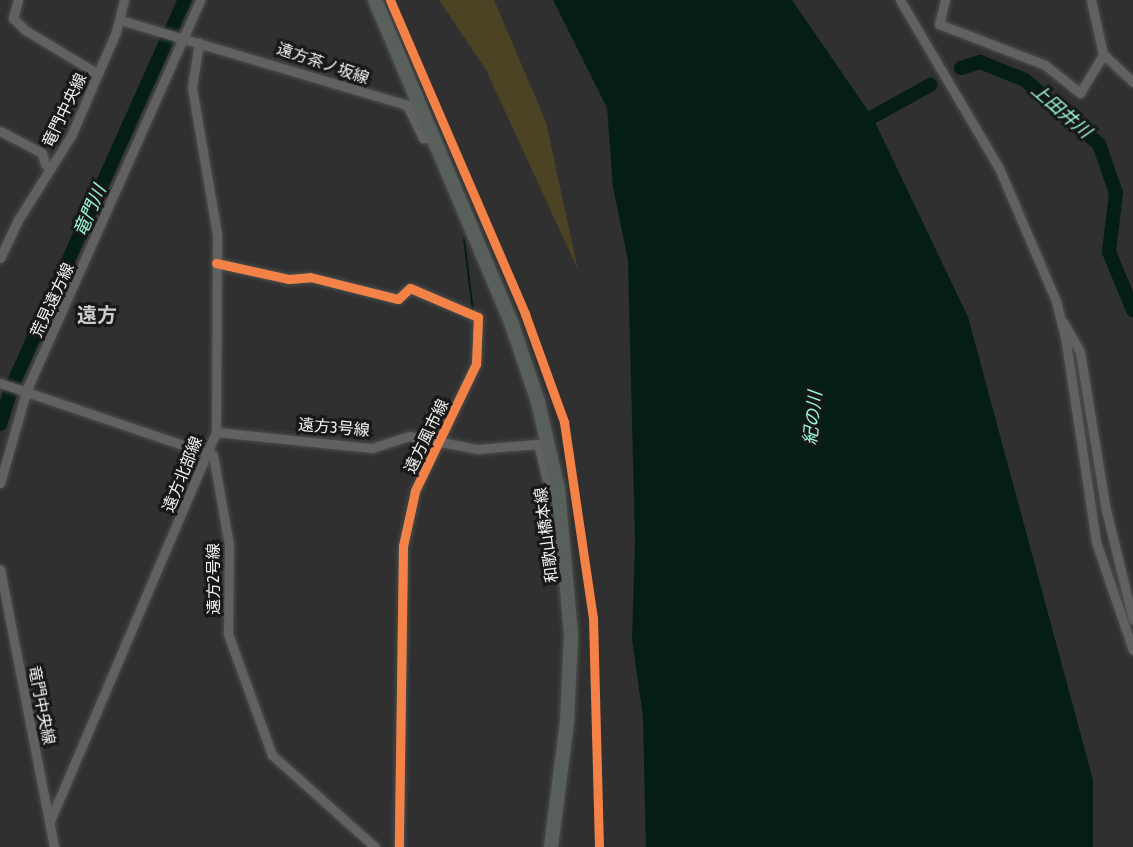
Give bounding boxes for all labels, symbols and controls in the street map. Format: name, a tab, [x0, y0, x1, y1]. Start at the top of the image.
street label: 遠方茶ノ坂線	[274, 38, 372, 88]
street label: 竜門中央線	[38, 70, 90, 150]
water label: 上田井川	[1027, 79, 1095, 143]
water label: 竜門川	[69, 182, 111, 240]
street label: 荒見遠方線	[26, 260, 78, 340]
district label: 遠方	[77, 302, 117, 326]
water label: 紀の川	[799, 390, 827, 446]
street label: 遠方風市線	[400, 396, 452, 476]
street label: 遠方3号線	[298, 414, 370, 440]
street label: 遠方北部線	[158, 433, 206, 515]
street label: 和歌山橋本線	[531, 486, 561, 584]
street label: 遠方2号線	[203, 543, 223, 615]
street label: 竜門中央線	[25, 664, 59, 746]

